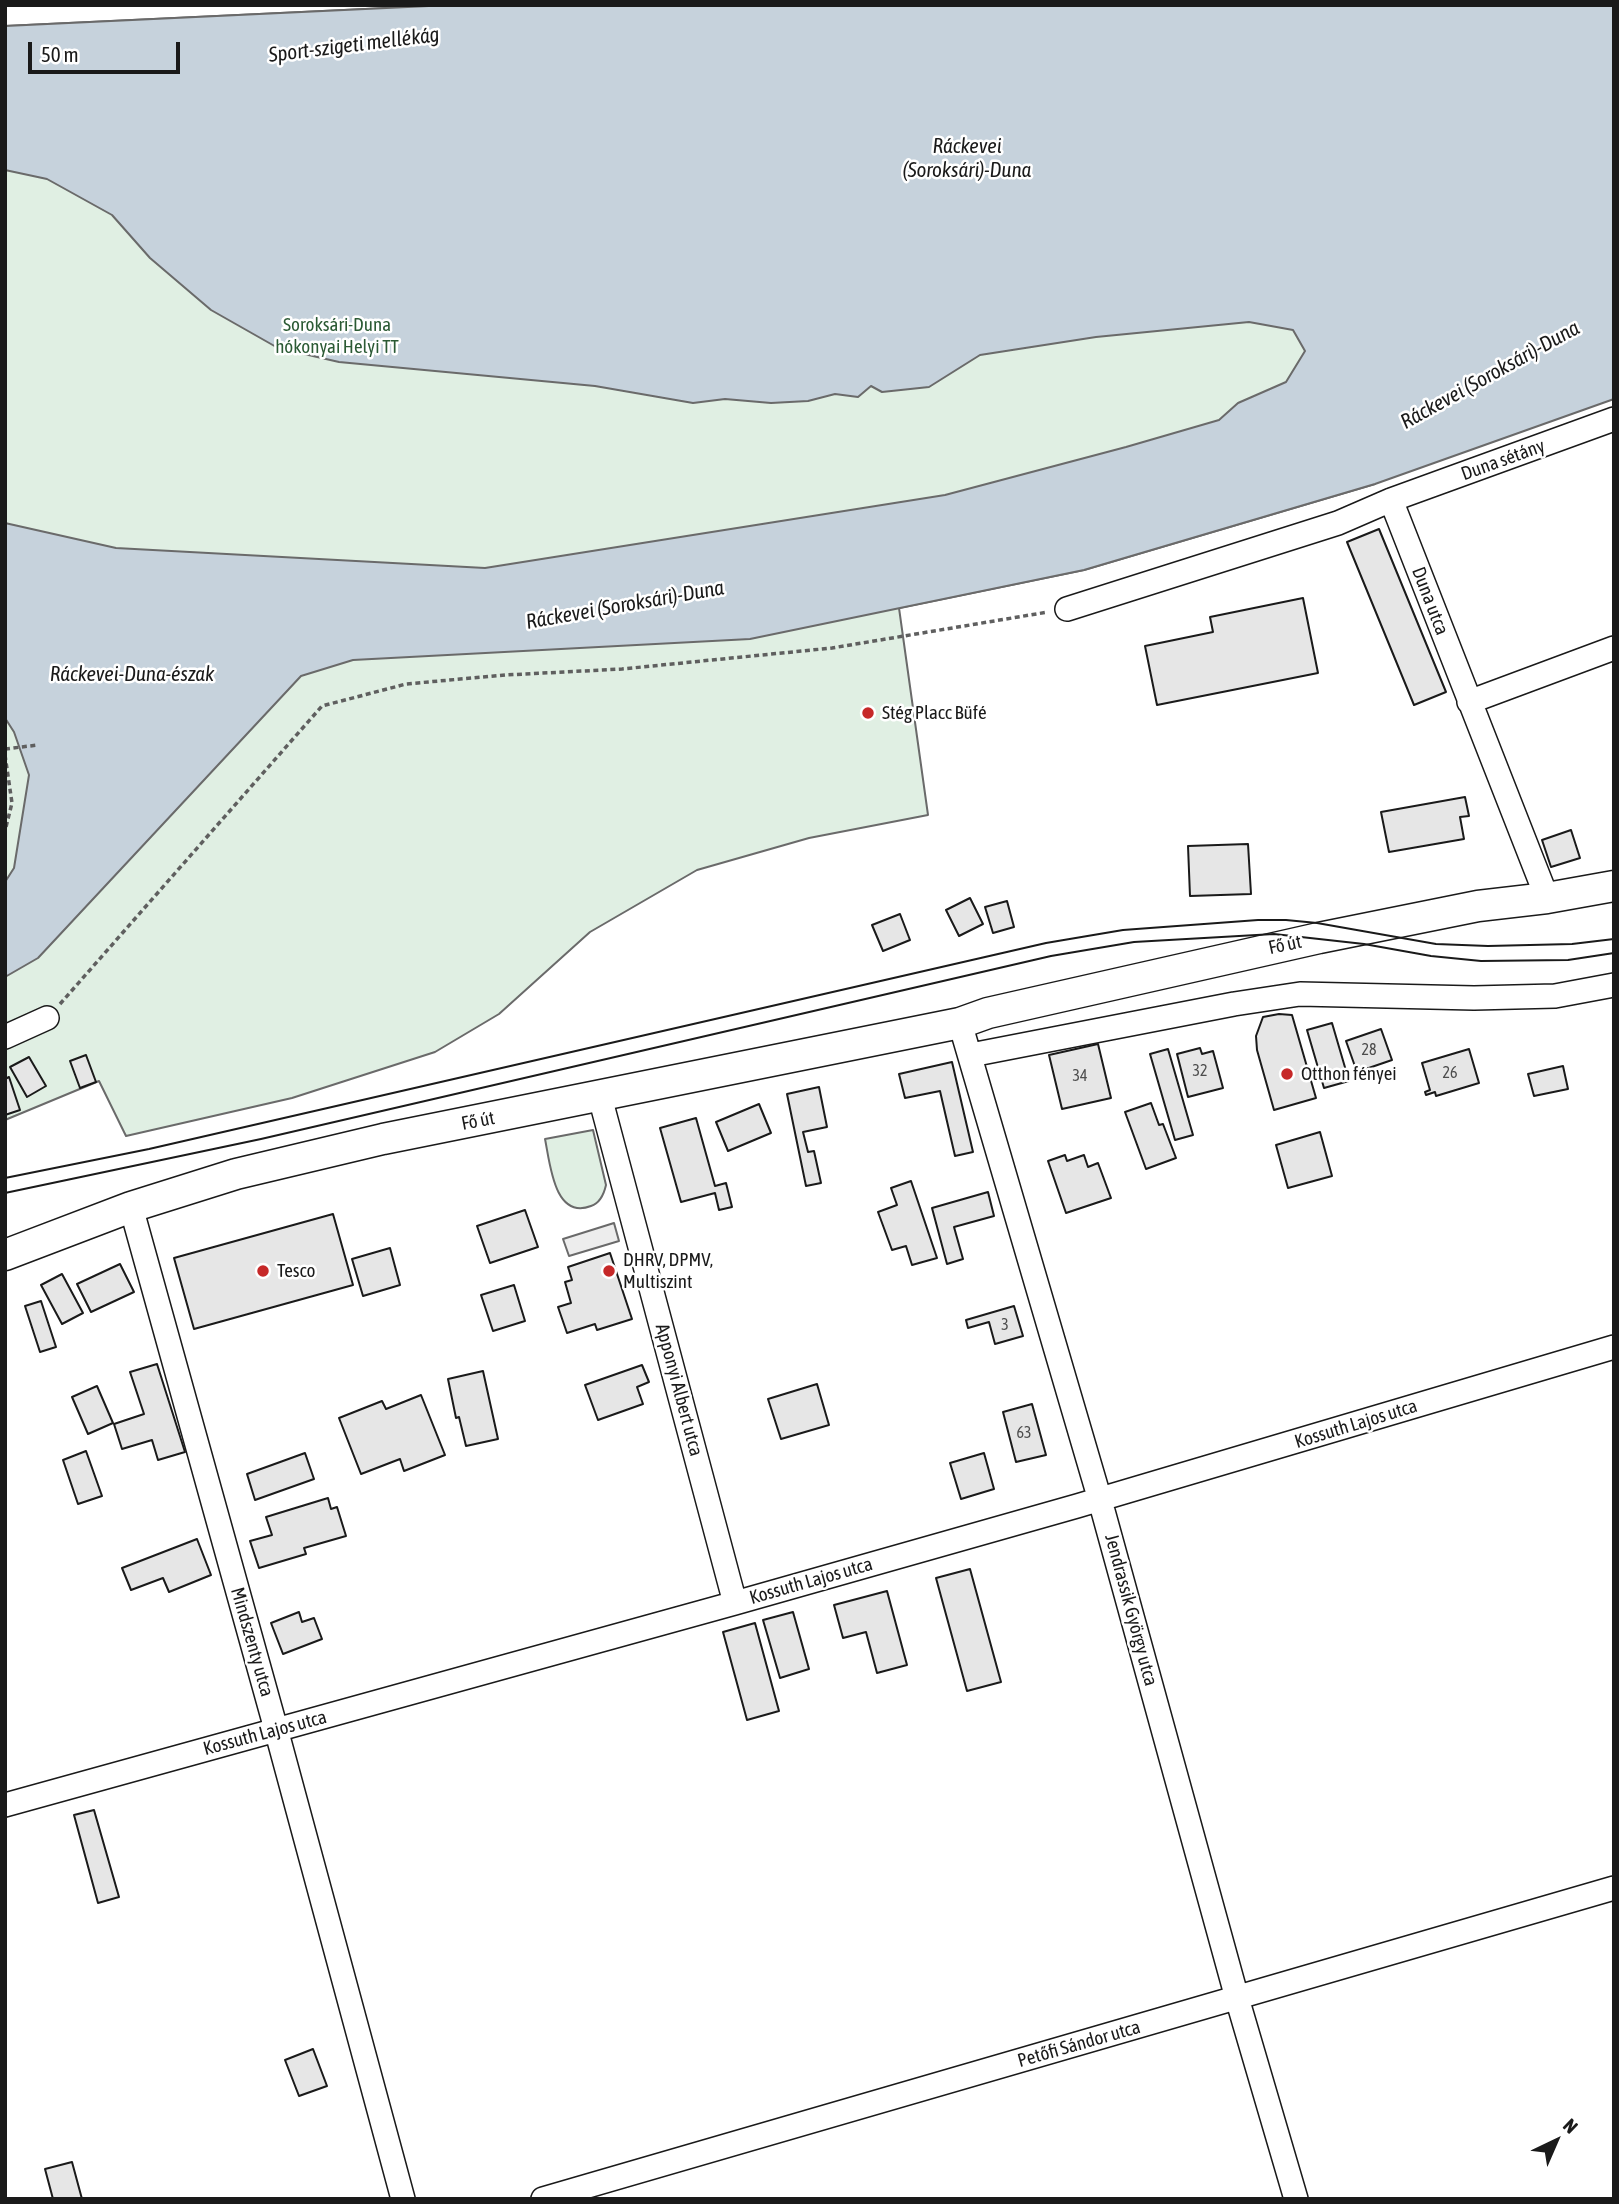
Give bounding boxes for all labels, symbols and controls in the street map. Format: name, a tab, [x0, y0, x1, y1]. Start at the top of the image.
water label: Sport-szigeti mellékág	[267, 22, 441, 68]
scale bar	[32, 28, 184, 72]
text: 50 m	[41, 42, 79, 66]
water label: Ráckevei (Soroksári)-Duna	[903, 133, 1031, 183]
park label: Soroksári-Duna hókonyai Helyi TT	[275, 314, 399, 358]
water label: Ráckevei (Soroksári)-Duna	[1396, 315, 1584, 435]
street label: Duna sétány	[1458, 434, 1548, 486]
street label: Duna utca	[1407, 564, 1453, 638]
water label: Ráckevei (Soroksári)-Duna	[524, 575, 726, 635]
water label: Ráckevei-Duna-észak	[50, 661, 214, 687]
place label: Stég Placc Büfé	[882, 702, 987, 724]
marker: Stég Placc Büfé	[860, 705, 876, 721]
street label: Fő út	[1266, 930, 1304, 960]
house number: 28	[1361, 1040, 1377, 1060]
house number: 32	[1192, 1061, 1208, 1081]
place label: Otthon fényei	[1301, 1063, 1397, 1085]
house number: 26	[1442, 1063, 1458, 1083]
house number: 34	[1072, 1066, 1088, 1086]
marker: Otthon fényei	[1279, 1066, 1295, 1082]
street label: Fő út	[459, 1107, 497, 1135]
place label: DHRV, DPMV, Multiszint	[623, 1249, 713, 1293]
place label: Tesco	[277, 1260, 315, 1282]
marker: Tesco	[255, 1263, 271, 1279]
marker: DHRV, DPMV, Multiszint	[601, 1263, 617, 1279]
house number: 3	[1001, 1315, 1009, 1335]
street label: Apponyi Albert utca	[650, 1321, 708, 1459]
street label: Kossuth Lajos utca	[1292, 1395, 1420, 1453]
house number: 63	[1016, 1423, 1032, 1443]
street label: Jendrassik György utca	[1100, 1532, 1162, 1688]
street label: Kossuth Lajos utca	[747, 1553, 875, 1609]
street label: Mindszenty utca	[226, 1585, 278, 1699]
street label: Kossuth Lajos utca	[201, 1706, 329, 1760]
street label: Petőfi Sándor utca	[1015, 2016, 1143, 2072]
north arrow	[1521, 2106, 1591, 2176]
text: N	[1559, 2114, 1582, 2138]

